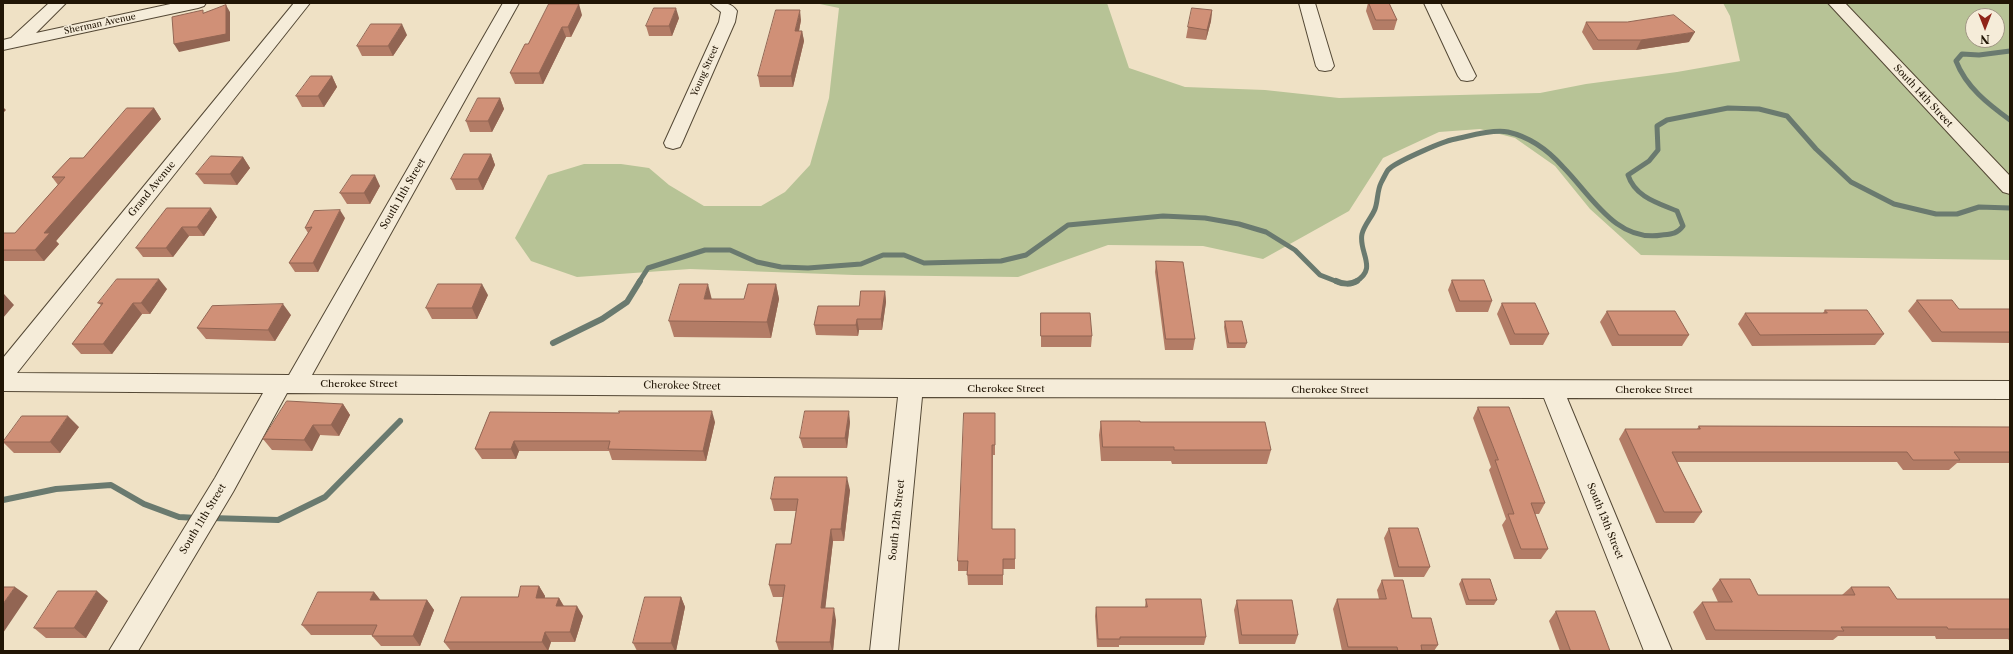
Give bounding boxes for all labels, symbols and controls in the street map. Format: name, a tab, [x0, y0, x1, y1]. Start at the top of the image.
north arrow	[1965, 8, 2005, 48]
street label: Sherman Avenue	[63, 11, 137, 37]
text: N	[1980, 32, 1990, 46]
street label: Young Street	[689, 44, 721, 98]
street label: South 14th Street	[1891, 62, 1955, 130]
street label: South 11th Street	[378, 156, 428, 232]
street label: Grand Avenue	[126, 159, 178, 219]
street label: Cherokee Street	[320, 378, 398, 390]
street label: Cherokee Street	[643, 379, 721, 393]
street label: Cherokee Street	[967, 383, 1045, 395]
street label: Cherokee Street	[1291, 384, 1369, 396]
street label: Cherokee Street	[1615, 384, 1693, 396]
street label: South 12th Street	[887, 479, 907, 561]
street label: South 13th Street	[1584, 481, 1626, 561]
street label: South 11th Street	[177, 482, 229, 556]

